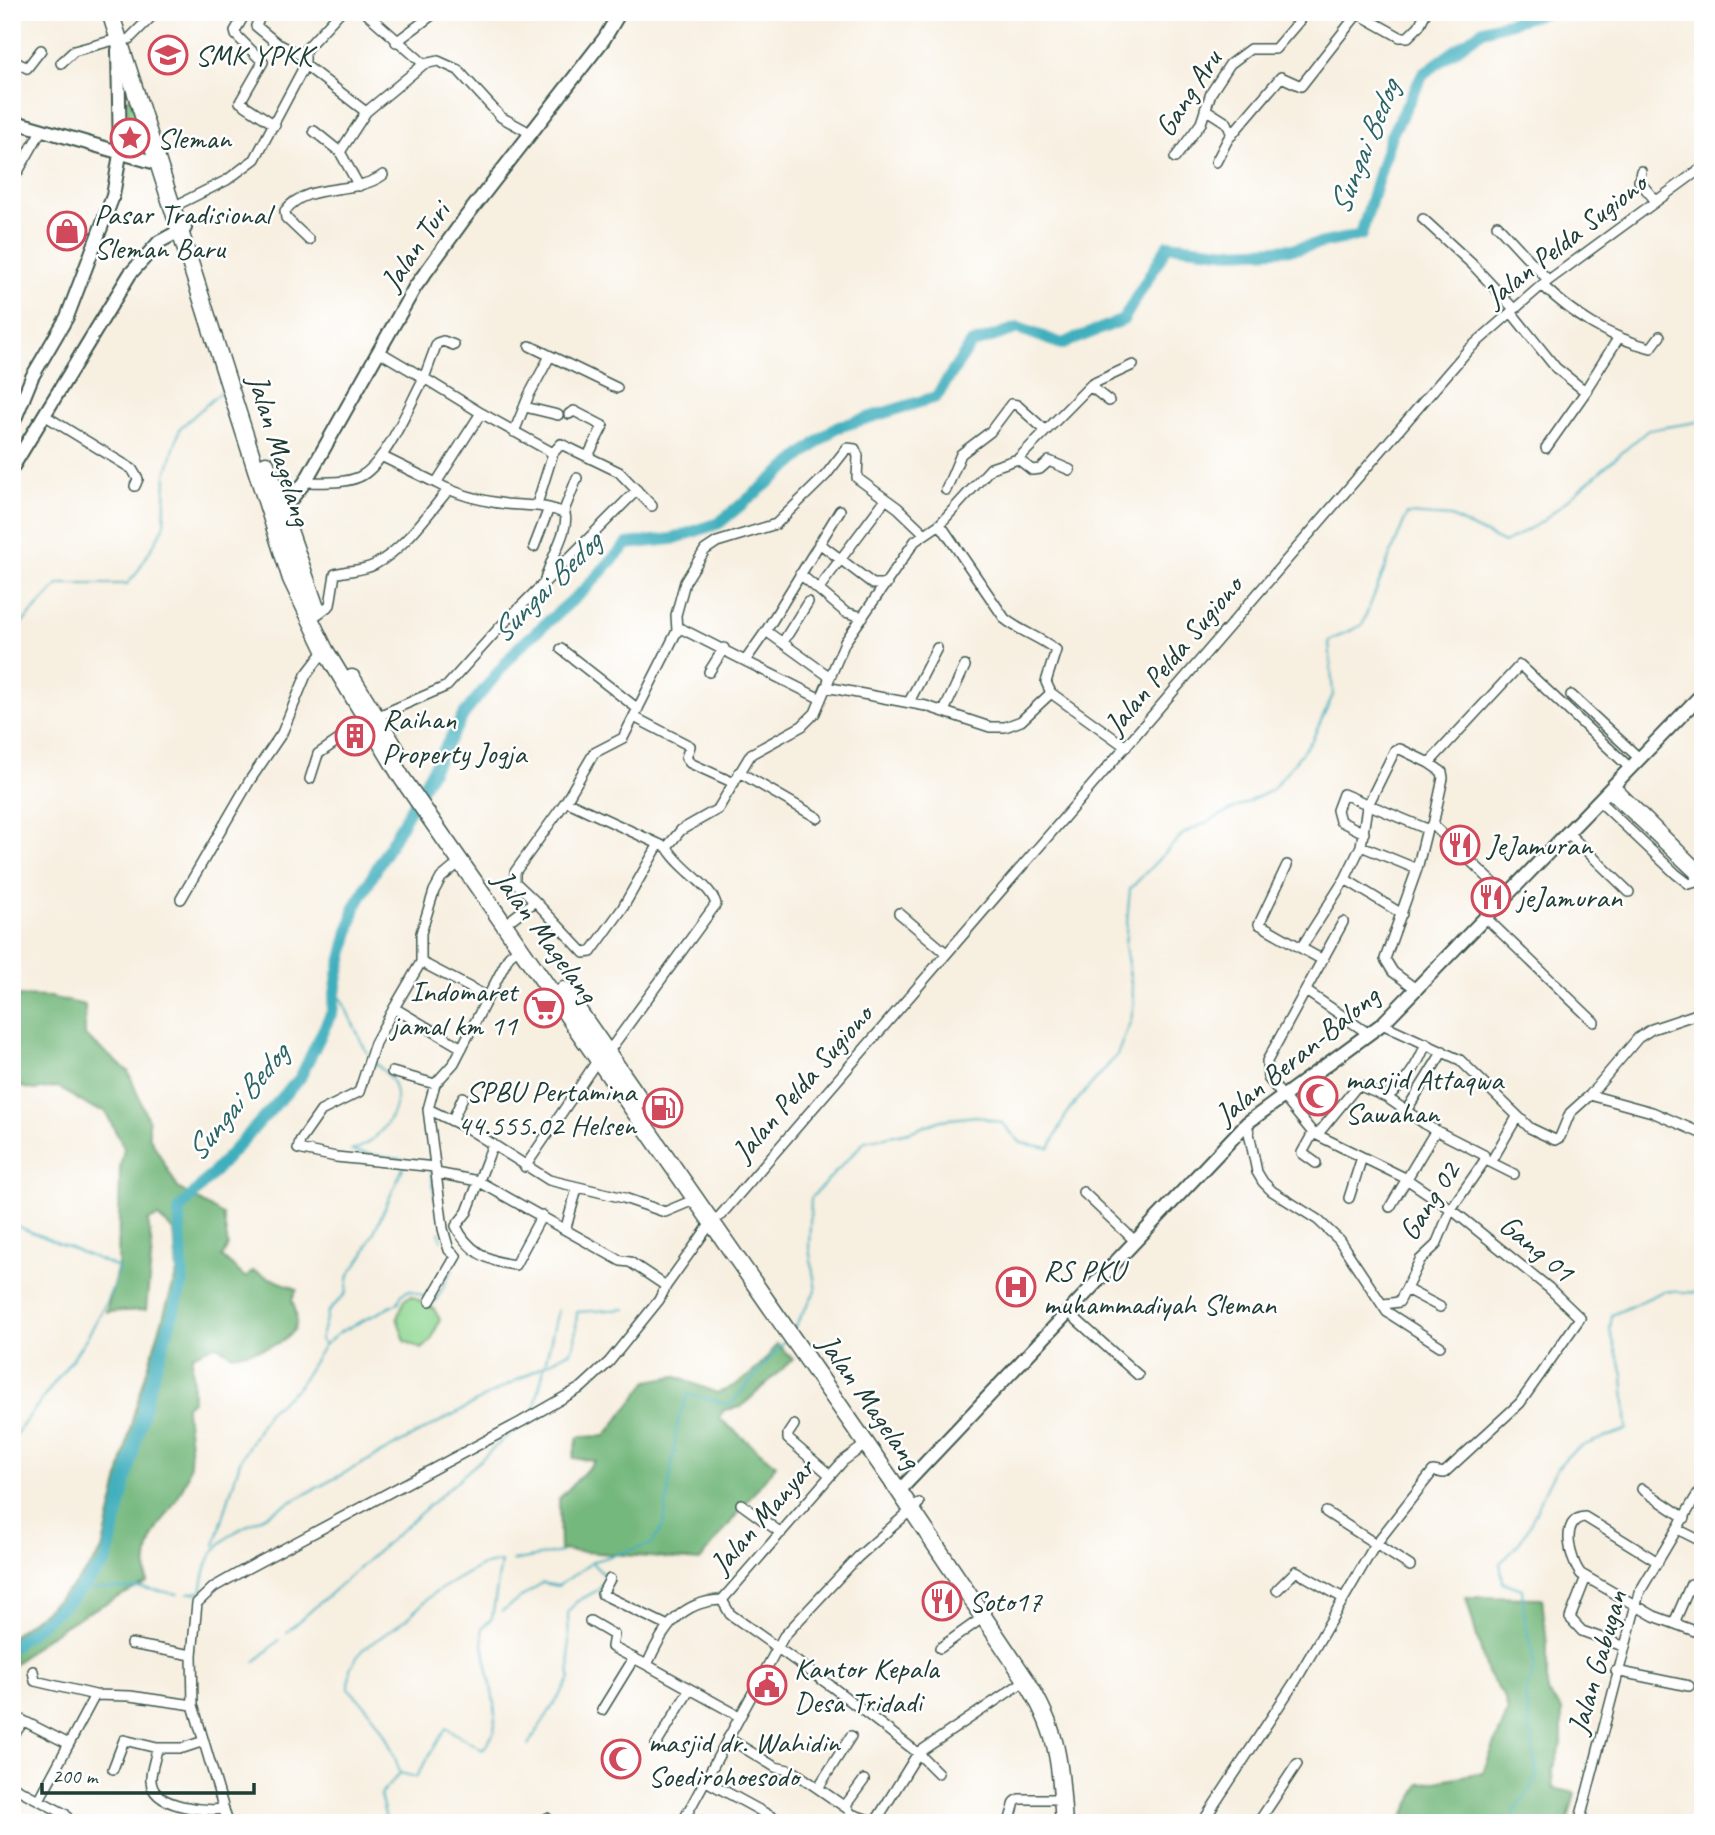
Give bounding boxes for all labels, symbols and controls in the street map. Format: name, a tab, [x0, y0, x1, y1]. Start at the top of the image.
school or university icon: SMK YPKK	[147, 34, 189, 76]
place label: SMK YPKK	[195, 36, 318, 74]
street label: Gang Aru	[1146, 41, 1231, 144]
water label: Sungai Bedog	[1319, 70, 1411, 220]
place icon: Sleman	[109, 117, 151, 159]
place label: Sleman	[157, 119, 232, 157]
street label: Jalan Pelda Sugiono	[1475, 163, 1657, 316]
street label: Jalan Turi	[371, 192, 460, 299]
place label: Pasar Tradisional Sleman Baru	[94, 195, 275, 267]
shop icon: Pasar Tradisional Sleman Baru	[46, 210, 88, 252]
street label: Jalan Magelang	[238, 368, 322, 532]
water label: Sungai Bedog	[482, 520, 613, 651]
street label: Jalan Pelda Sugiono	[1094, 565, 1253, 744]
place label: Raihan Property Jogja	[382, 700, 528, 772]
building icon: Raihan Property Jogja	[334, 715, 376, 757]
restaurant icon: JeJamuran	[1439, 824, 1481, 866]
place label: JeJamuran	[1485, 826, 1594, 864]
street label: Jalan Magelang	[484, 860, 609, 1012]
restaurant icon: jeJamuran	[1470, 876, 1512, 918]
place label: jeJamuran	[1515, 878, 1623, 916]
place label: Indomaret jamal km 11	[388, 972, 520, 1044]
street label: Jalan Beran-Balong	[1206, 976, 1389, 1134]
supermarket icon: Indomaret jamal km 11	[523, 987, 565, 1029]
street label: Jalan Pelda Sugiono	[722, 994, 883, 1171]
water label: Sungai Bedog	[176, 1032, 300, 1169]
place label: masjid Attaqwa Sawahan	[1345, 1060, 1505, 1132]
place label: SPBU Pertamina 44.555.02 Helsen	[457, 1072, 638, 1144]
mosque icon: masjid Attaqwa Sawahan	[1297, 1075, 1339, 1117]
fuel station icon: SPBU Pertamina 44.555.02 Helsen	[642, 1087, 684, 1129]
street label: Gang 02	[1390, 1152, 1470, 1247]
street label: Gang 01	[1492, 1206, 1583, 1291]
place label: RS PKU muhammadiyah Sleman	[1043, 1251, 1278, 1323]
hospital icon: RS PKU muhammadiyah Sleman	[995, 1266, 1037, 1308]
street label: Jalan Magelang	[809, 1325, 932, 1478]
street label: Jalan Manyar	[700, 1449, 824, 1583]
restaurant icon: Soto17	[921, 1580, 963, 1622]
place label: Soto17	[969, 1582, 1043, 1620]
street label: Jalan Gabugan	[1558, 1585, 1636, 1740]
place label: Kantor Kepala Desa Tridadi	[794, 1649, 941, 1721]
public building icon: Kantor Kepala Desa Tridadi	[746, 1664, 788, 1706]
place label: masjid dr. Wahidin Soedirohoesodo	[648, 1723, 841, 1795]
mosque icon: masjid dr. Wahidin Soedirohoesodo	[600, 1738, 642, 1780]
scale bar	[42, 1751, 254, 1795]
text: 200 m	[52, 1763, 99, 1789]

